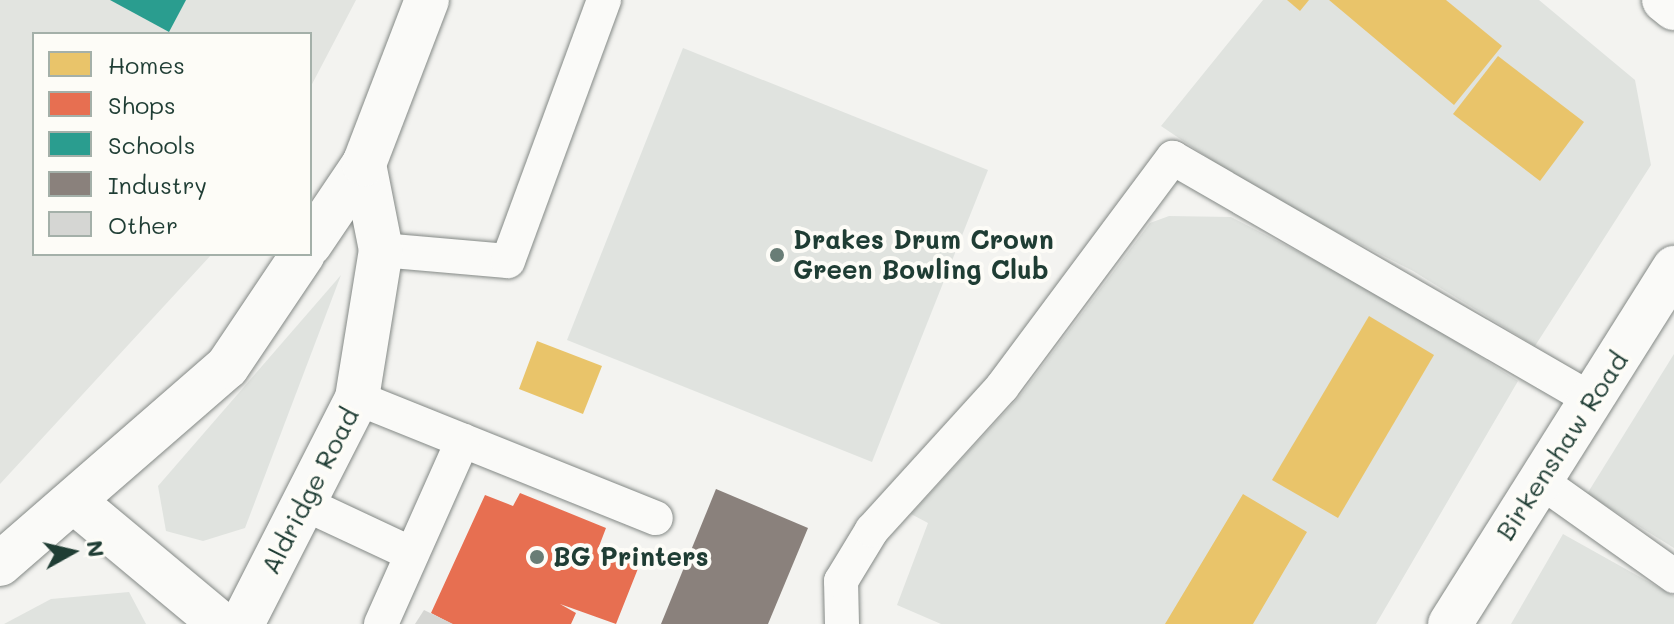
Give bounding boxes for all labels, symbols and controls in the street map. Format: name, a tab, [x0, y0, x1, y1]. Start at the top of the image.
legend	[32, 32, 312, 256]
text: Homes	[108, 49, 185, 80]
text: Shops	[108, 89, 176, 120]
text: Schools	[108, 129, 195, 160]
text: Industry	[108, 169, 207, 200]
text: Other	[108, 209, 178, 240]
place label: Drakes Drum Crown Green Bowling Club	[793, 224, 1054, 286]
marker: Drakes Drum Crown Green Bowling Club	[768, 246, 786, 264]
street label: Birkenshaw Road	[1489, 346, 1635, 546]
street label: Aldridge Road	[255, 403, 365, 579]
north arrow	[32, 512, 112, 592]
text: N	[81, 538, 112, 559]
place label: BG Printers	[553, 541, 709, 573]
marker: BG Printers	[528, 548, 546, 566]

